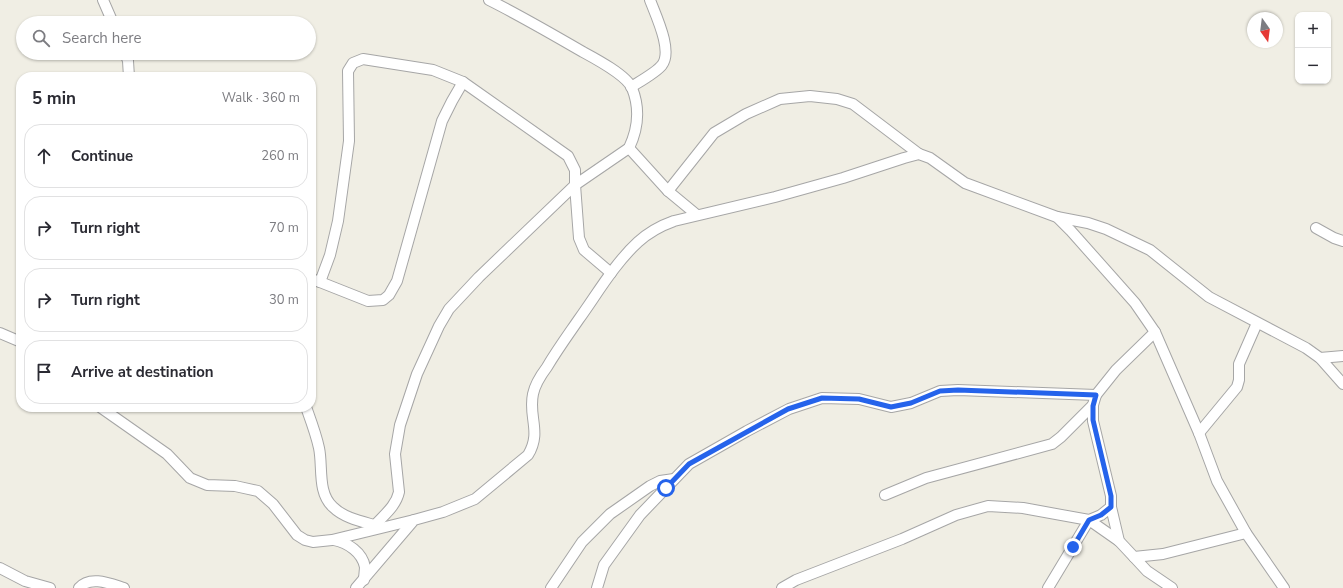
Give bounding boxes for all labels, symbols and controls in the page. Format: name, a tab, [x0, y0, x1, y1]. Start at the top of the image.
north arrow	[1247, 12, 1283, 48]
map controls	[1295, 12, 1331, 84]
button: +	[1295, 12, 1331, 48]
search box	[16, 16, 316, 60]
icon: search	[30, 27, 52, 49]
text: Search here	[62, 28, 142, 48]
button: −	[1295, 48, 1331, 84]
text: 5 min	[32, 87, 76, 110]
text: Walk · 360 m	[222, 89, 300, 107]
icon: ahead	[33, 145, 55, 167]
text: Continue	[71, 146, 133, 166]
text: 260 m	[261, 147, 299, 165]
icon: right	[33, 217, 55, 239]
text: Turn right	[71, 218, 140, 238]
text: 70 m	[269, 219, 299, 237]
icon: right	[33, 289, 55, 311]
text: Turn right	[71, 290, 140, 310]
text: 30 m	[269, 291, 299, 309]
icon: arrive	[33, 361, 55, 383]
text: Arrive at destination	[71, 362, 214, 382]
route start	[657, 479, 675, 497]
route end	[1064, 538, 1082, 556]

